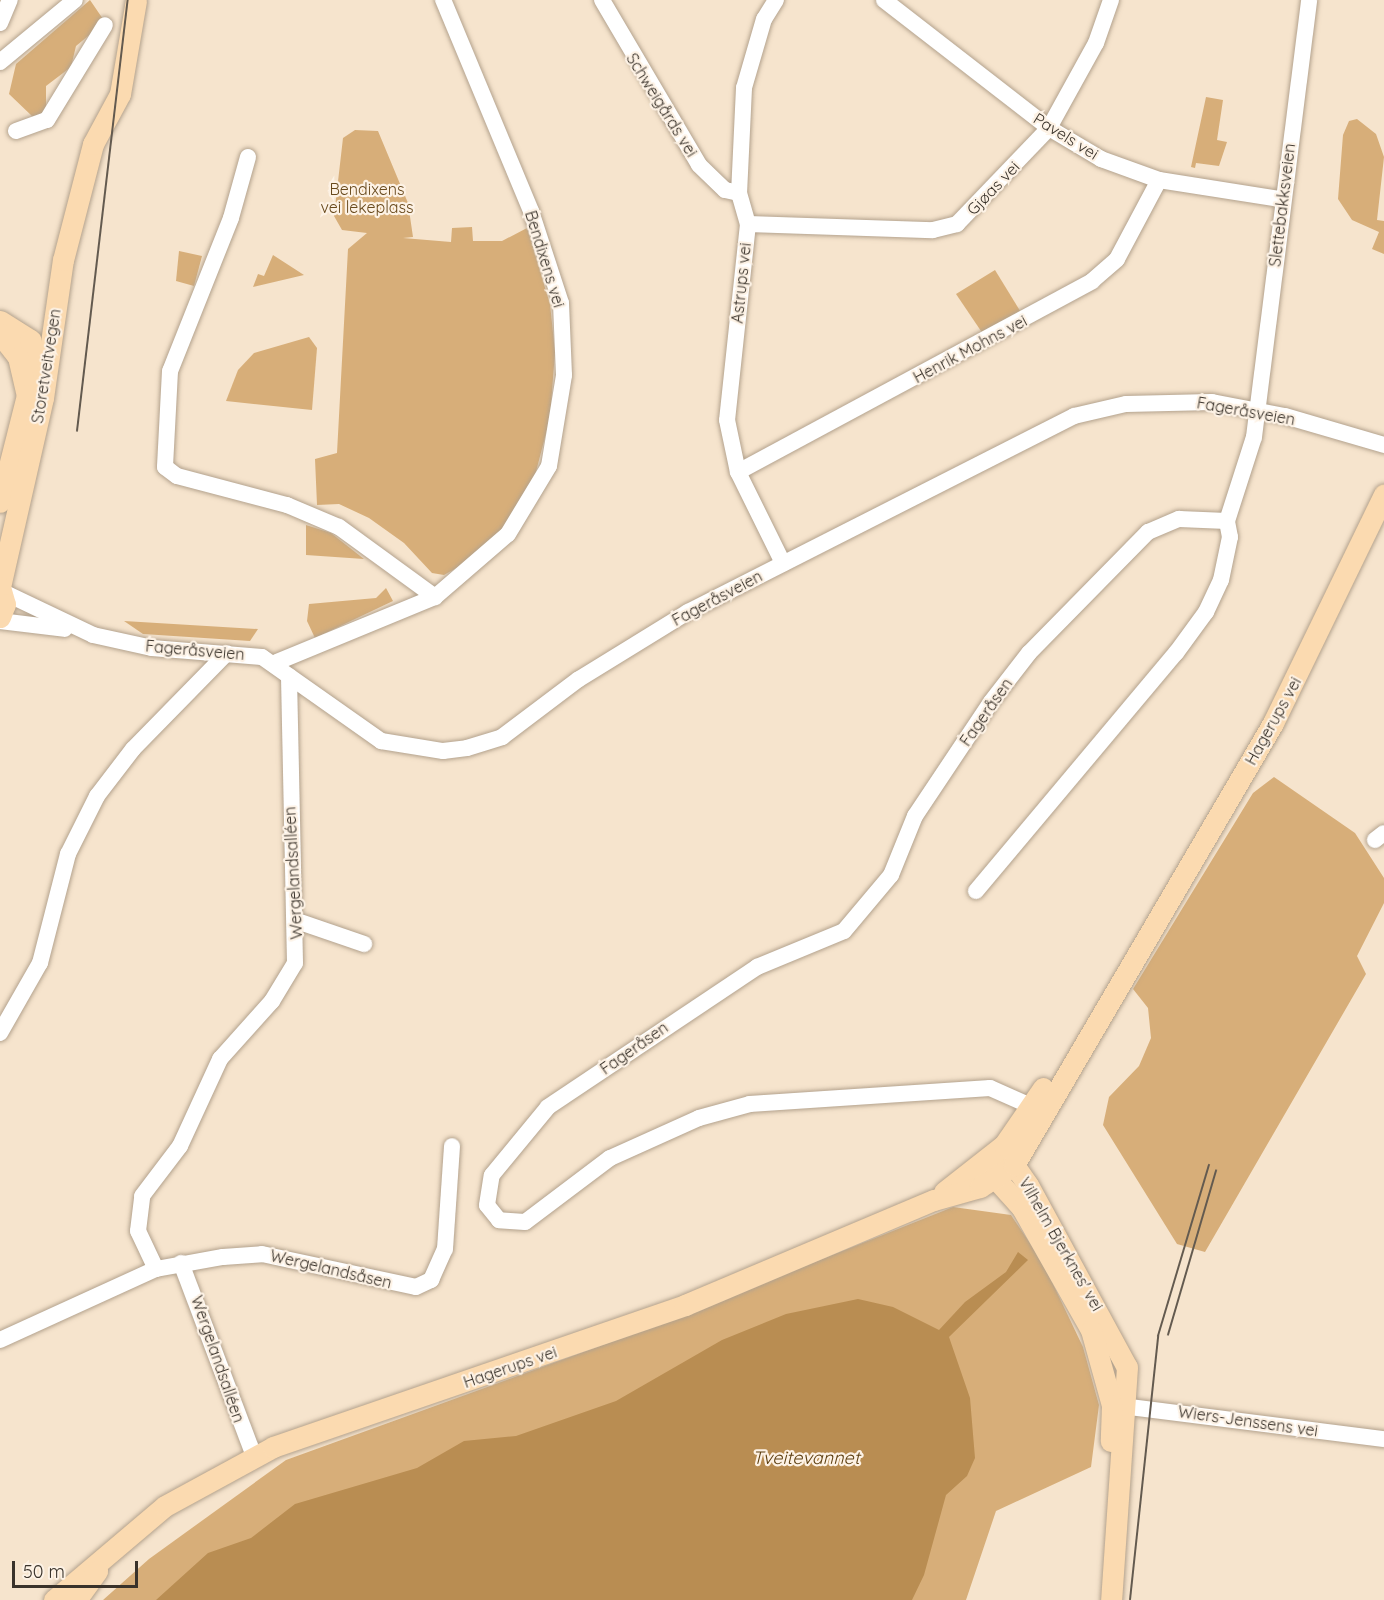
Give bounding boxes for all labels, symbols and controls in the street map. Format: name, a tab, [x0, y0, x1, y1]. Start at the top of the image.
street label: Schweigårds vei	[622, 50, 702, 160]
street label: Pavels vei	[1030, 109, 1102, 163]
street label: Slettebakksveien	[1265, 142, 1299, 268]
street label: Gjøas vei	[963, 157, 1023, 219]
park label: Bendixens vei lekeplass	[320, 179, 414, 217]
street label: Bendixens vei	[521, 208, 569, 310]
street label: Astrups vei	[727, 242, 755, 324]
street label: Storetveitvegen	[27, 307, 65, 425]
street label: Henrik Mohns vei	[910, 311, 1030, 387]
street label: Fageråsveien	[1195, 393, 1297, 429]
street label: Fageråsveien	[669, 566, 765, 630]
street label: Fageråsveien	[145, 636, 245, 664]
street label: Fageråsen	[956, 674, 1016, 750]
street label: Hagerups vei	[1241, 674, 1305, 768]
street label: Wergelandsalléen	[280, 806, 306, 940]
street label: Fageråsen	[596, 1018, 672, 1078]
street label: Vilhelm Bjerknes' vei	[1015, 1174, 1107, 1314]
street label: Wergelandsåsen	[268, 1246, 394, 1292]
street label: Wergelandsalléen	[187, 1293, 249, 1425]
street label: Hagerups vei	[461, 1342, 559, 1392]
street label: Wiers-Jenssens vei	[1177, 1402, 1319, 1440]
water label: Tveitevannet	[752, 1447, 860, 1469]
scale bar	[15, 1549, 141, 1587]
text: 50 m	[23, 1560, 65, 1583]

